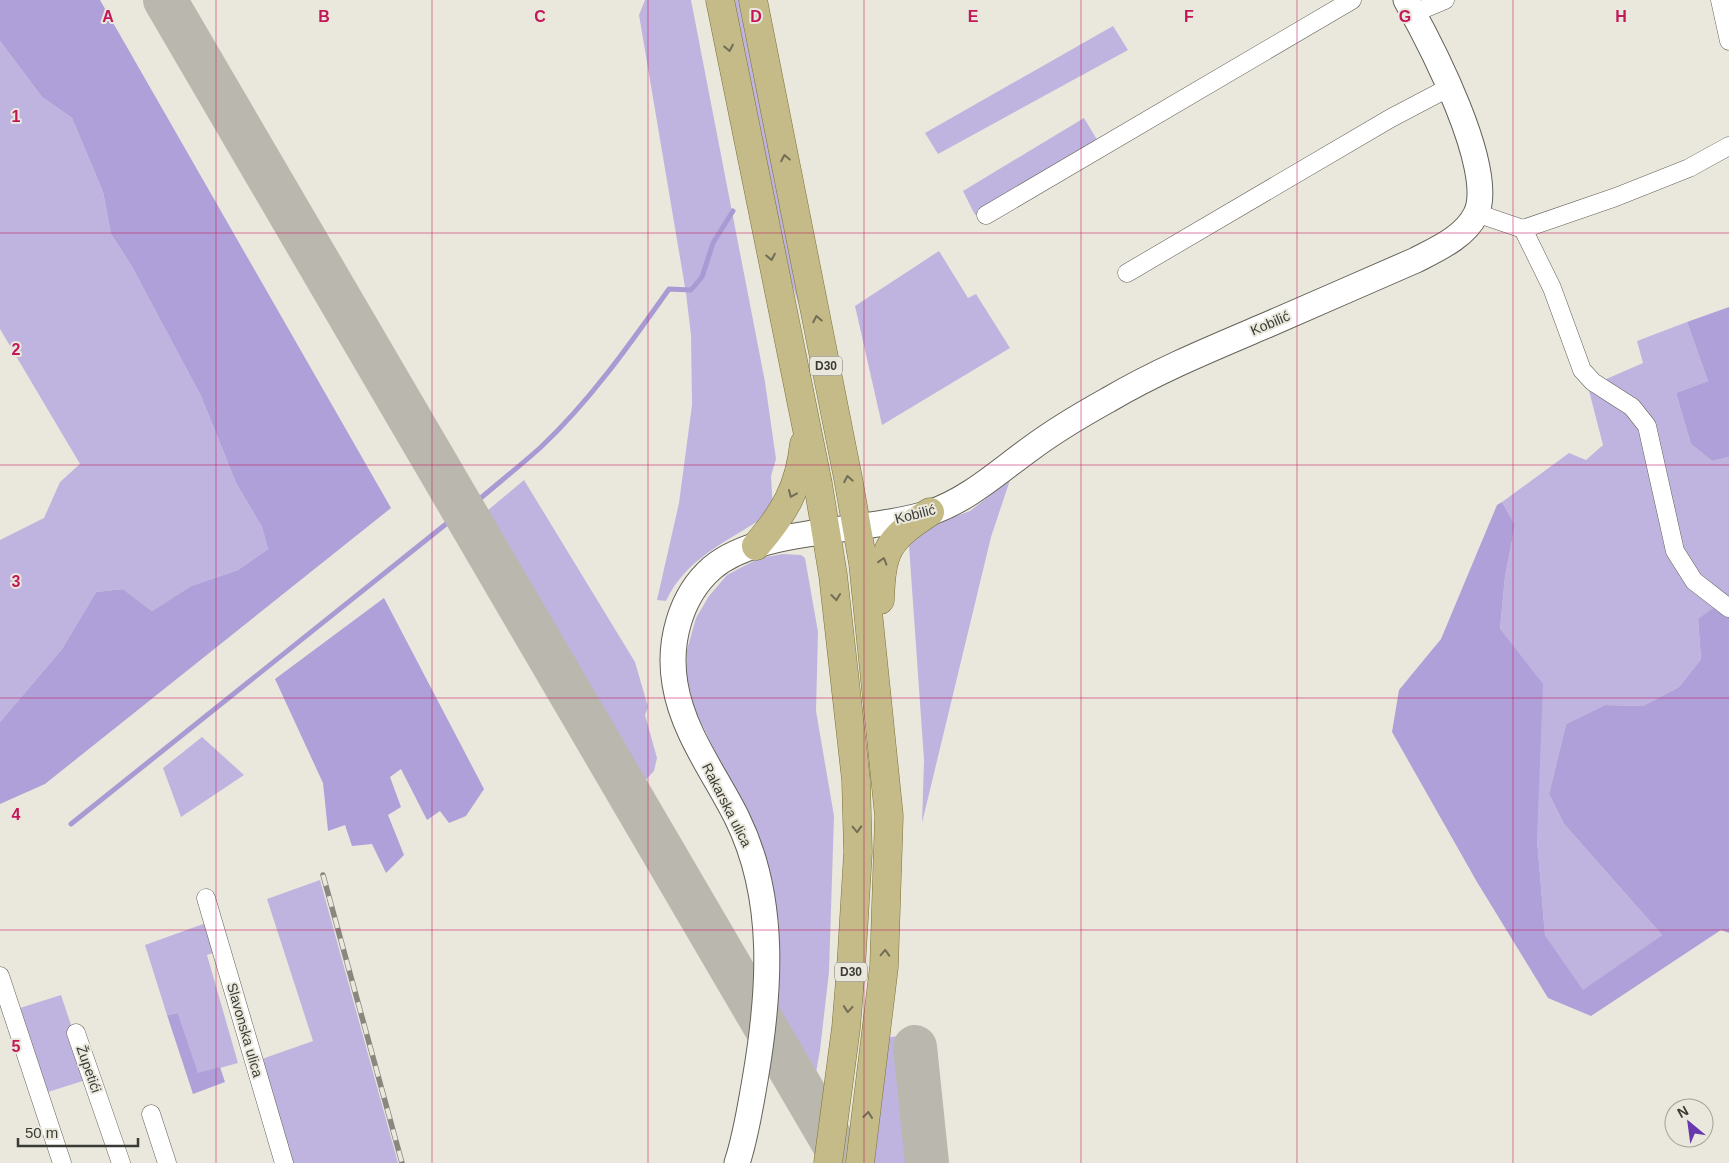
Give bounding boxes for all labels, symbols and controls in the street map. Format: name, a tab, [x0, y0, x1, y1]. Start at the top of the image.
text: A	[102, 8, 114, 25]
text: B	[318, 8, 330, 25]
text: C	[534, 8, 546, 25]
text: D	[750, 8, 762, 25]
text: E	[968, 8, 979, 25]
text: F	[1184, 8, 1194, 25]
text: G	[1399, 8, 1411, 25]
text: H	[1615, 8, 1627, 25]
one-way arrow	[723, 43, 734, 52]
text: 1	[12, 108, 21, 125]
one-way arrow	[780, 153, 790, 162]
one-way arrow	[765, 252, 776, 261]
street label: Kobilić	[1248, 308, 1292, 338]
one-way arrow	[812, 315, 822, 324]
text: 2	[12, 341, 21, 358]
road number: D30	[810, 356, 842, 376]
one-way arrow	[844, 474, 854, 483]
one-way arrow	[788, 489, 798, 498]
street label: Kobilić	[893, 501, 937, 527]
one-way arrow	[878, 557, 888, 566]
text: 3	[12, 573, 21, 590]
one-way arrow	[830, 594, 841, 602]
street label: Rakarska ulica	[699, 760, 755, 850]
text: 4	[12, 806, 21, 823]
one-way arrow	[852, 826, 862, 833]
one-way arrow	[879, 949, 890, 957]
road number: D30	[835, 962, 867, 982]
street label: Slavonska ulica	[224, 981, 266, 1079]
one-way arrow	[842, 1005, 853, 1013]
text: 5	[12, 1038, 21, 1055]
street label: Župetići	[73, 1043, 105, 1095]
north arrow	[1664, 1098, 1714, 1148]
text: N	[1674, 1102, 1691, 1121]
one-way arrow	[862, 1110, 873, 1118]
scale bar	[18, 1116, 138, 1148]
text: 50 m	[25, 1124, 58, 1141]

